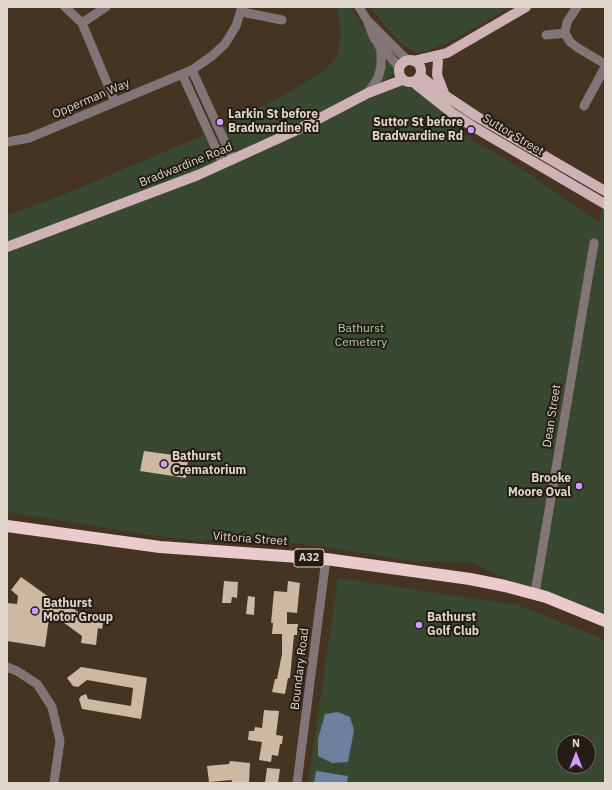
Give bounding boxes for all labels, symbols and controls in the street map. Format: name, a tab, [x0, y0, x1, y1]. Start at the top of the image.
street label: Opperman Way	[50, 76, 132, 122]
place label: Larkin St before Bradwardine Rd	[228, 108, 319, 136]
street label: Suttor Street	[480, 111, 546, 159]
place label: Suttor St before Bradwardine Rd	[372, 116, 463, 144]
marker: Larkin St before Bradwardine Rd	[215, 117, 225, 127]
marker: Suttor St before Bradwardine Rd	[466, 125, 476, 135]
street label: Bradwardine Road	[137, 140, 235, 190]
park label: Bathurst Cemetery	[335, 322, 387, 350]
street label: Dean Street	[540, 383, 564, 449]
place label: Bathurst Crematorium	[172, 450, 246, 478]
marker: Bathurst Crematorium	[159, 459, 169, 469]
place label: Brooke Moore Oval	[508, 472, 571, 500]
marker: Brooke Moore Oval	[574, 481, 584, 491]
street label: Vittoria Street	[212, 529, 288, 549]
road number: A32	[294, 549, 324, 567]
place label: Bathurst Motor Group	[43, 597, 113, 625]
marker: Bathurst Motor Group	[30, 606, 40, 616]
place label: Bathurst Golf Club	[427, 611, 479, 639]
marker: Bathurst Golf Club	[414, 620, 424, 630]
street label: Boundary Road	[288, 627, 312, 711]
north arrow	[556, 734, 596, 774]
text: N	[572, 736, 580, 750]

